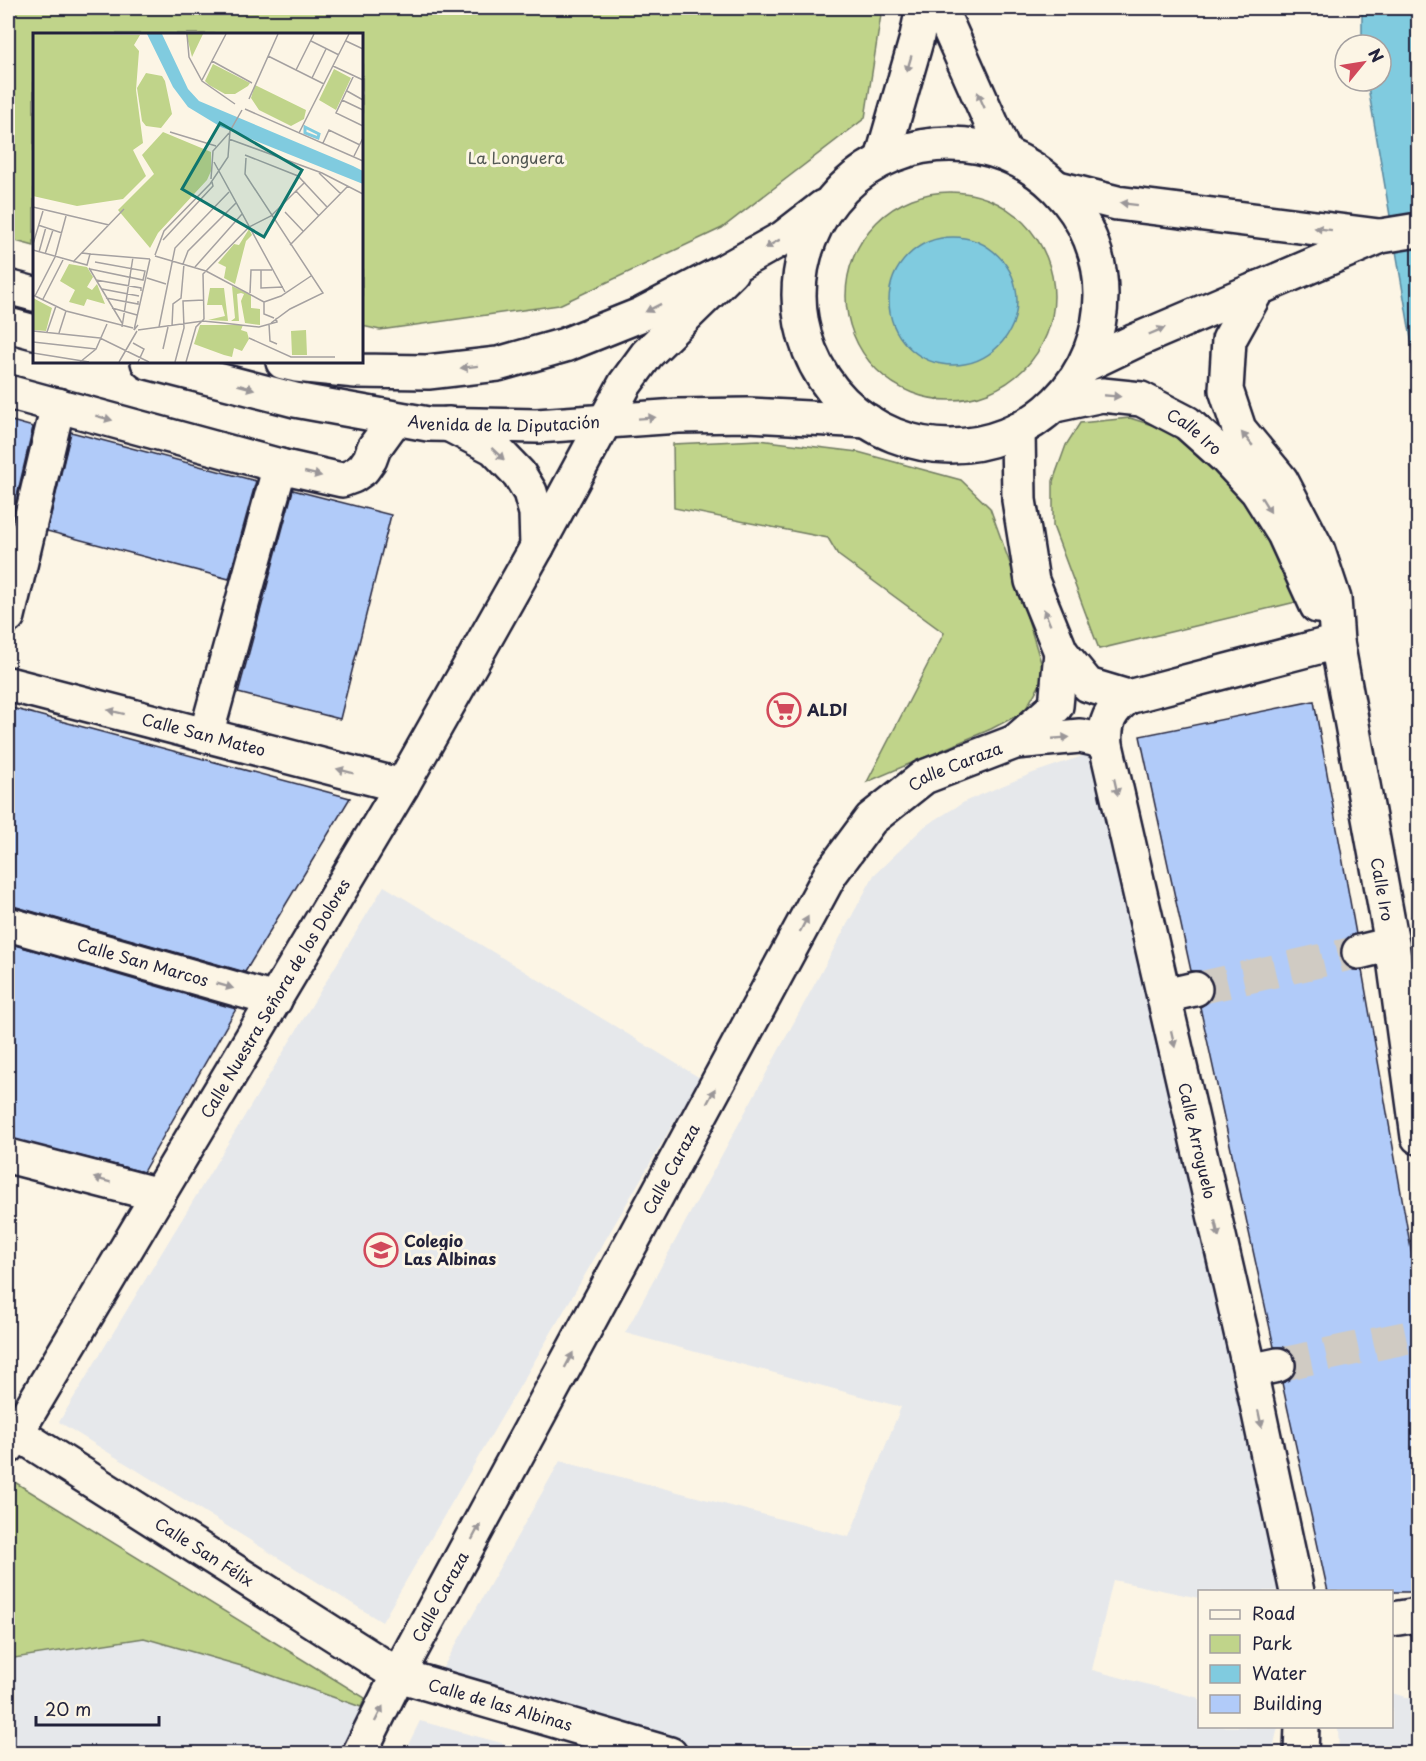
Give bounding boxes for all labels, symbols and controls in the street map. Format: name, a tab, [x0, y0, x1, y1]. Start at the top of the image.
inset map	[33, 33, 363, 363]
north arrow	[1333, 33, 1393, 93]
text: N	[1363, 44, 1390, 66]
one-way arrow	[904, 55, 913, 73]
one-way arrow	[976, 91, 986, 109]
park label: La Longuera	[468, 145, 564, 169]
one-way arrow	[1120, 199, 1139, 209]
one-way arrow	[1313, 224, 1332, 233]
one-way arrow	[764, 239, 781, 249]
one-way arrow	[645, 303, 662, 313]
one-way arrow	[1149, 326, 1167, 336]
one-way arrow	[459, 362, 478, 372]
one-way arrow	[237, 382, 255, 392]
one-way arrow	[1103, 391, 1122, 401]
street label: Calle Iro	[1163, 402, 1228, 460]
street label: Avenida de la Diputación	[406, 408, 601, 437]
one-way arrow	[637, 413, 656, 423]
one-way arrow	[96, 414, 114, 423]
one-way arrow	[1241, 432, 1254, 447]
one-way arrow	[491, 447, 506, 461]
one-way arrow	[304, 469, 322, 479]
one-way arrow	[1260, 497, 1271, 513]
one-way arrow	[1042, 608, 1052, 626]
supermarket icon: ALDI	[766, 692, 802, 728]
place label: ALDI	[806, 697, 848, 721]
street label: Calle San Mateo	[139, 706, 268, 761]
one-way arrow	[107, 707, 125, 716]
one-way arrow	[1052, 733, 1071, 742]
street label: Calle Caraza	[902, 735, 1005, 796]
one-way arrow	[336, 765, 354, 775]
one-way arrow	[1111, 778, 1121, 797]
street label: Calle Iro	[1365, 855, 1401, 923]
street label: Calle Nuestra Señora de los Dolores	[194, 874, 355, 1122]
one-way arrow	[799, 915, 809, 932]
street label: Calle San Marcos	[74, 931, 212, 991]
one-way arrow	[216, 982, 234, 991]
one-way arrow	[1169, 1030, 1179, 1048]
street label: Calle Arroyuelo	[1173, 1080, 1223, 1201]
one-way arrow	[706, 1087, 716, 1104]
street label: Calle Caraza	[636, 1119, 705, 1218]
one-way arrow	[93, 1175, 112, 1185]
one-way arrow	[1213, 1220, 1222, 1239]
place label: Colegio Las Albinas	[404, 1228, 497, 1270]
school or university icon: Colegio Las Albinas	[363, 1232, 399, 1268]
one-way arrow	[564, 1351, 574, 1368]
one-way arrow	[1256, 1410, 1265, 1429]
street label: Calle San Félix	[151, 1511, 259, 1591]
one-way arrow	[471, 1523, 481, 1540]
street label: Calle Caraza	[405, 1547, 474, 1646]
legend	[1198, 1590, 1393, 1728]
text: Road	[1252, 1599, 1296, 1626]
text: Park	[1252, 1629, 1292, 1656]
text: Water	[1252, 1659, 1307, 1686]
street label: Calle de las Albinas	[426, 1671, 575, 1736]
scale bar	[36, 1689, 159, 1727]
text: Building	[1252, 1689, 1322, 1716]
text: 20 m	[45, 1695, 91, 1722]
one-way arrow	[374, 1706, 384, 1723]

